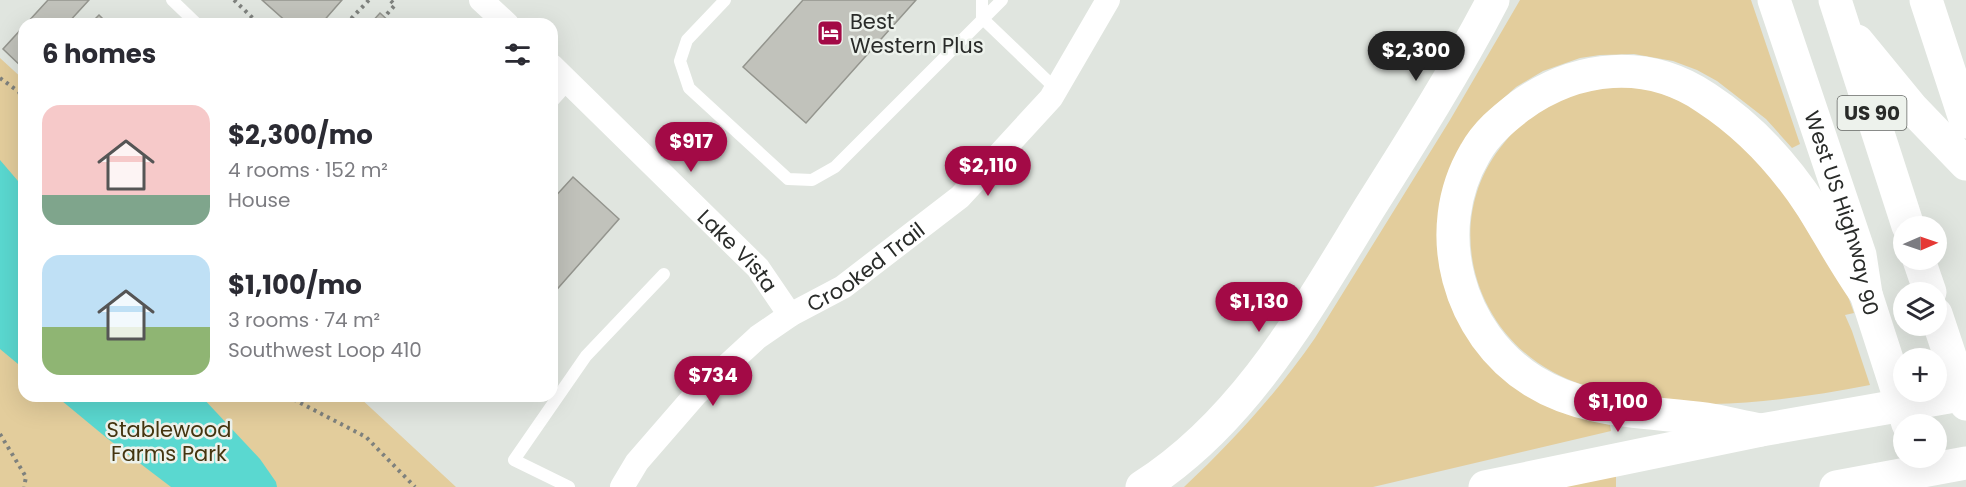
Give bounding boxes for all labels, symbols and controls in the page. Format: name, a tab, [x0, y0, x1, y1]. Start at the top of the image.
place label: Best Western Plus	[850, 7, 984, 60]
hotel icon: Best Western Plus	[815, 18, 845, 48]
pin: $2,300	[1367, 31, 1465, 82]
text: 6 homes	[42, 36, 156, 72]
text: $2,300	[1382, 36, 1450, 64]
icon: filters	[501, 38, 534, 71]
road number: US 90	[1838, 96, 1906, 130]
street label: West US Highway 90	[1798, 107, 1886, 319]
text: $2,300/mo	[228, 117, 373, 153]
pin: $917	[655, 122, 727, 173]
text: $917	[669, 127, 713, 155]
icon: home	[90, 129, 162, 201]
pin: $2,110	[939, 146, 1037, 197]
text: $2,110	[959, 151, 1017, 179]
text: 4 rooms · 152 m²	[228, 156, 388, 184]
text: House	[228, 186, 290, 214]
street label: Lake Vista	[691, 202, 785, 298]
street label: Crooked Trail	[801, 215, 930, 318]
north arrow	[1893, 216, 1947, 270]
map controls	[1893, 216, 1947, 468]
text: $1,100/mo	[228, 267, 362, 303]
icon: home	[90, 279, 162, 351]
pin: $1,130	[1210, 282, 1308, 333]
button: layers	[1893, 282, 1947, 336]
text: $1,130	[1229, 287, 1289, 315]
text: 3 rooms · 74 m²	[228, 306, 380, 334]
text: Southwest Loop 410	[228, 336, 422, 364]
button: +	[1893, 348, 1947, 402]
pin: $734	[677, 356, 749, 407]
text: $734	[688, 361, 738, 389]
pin: $1,100	[1569, 382, 1667, 433]
text: $1,100	[1588, 387, 1648, 415]
button: −	[1893, 414, 1947, 468]
park label: Stablewood Farms Park	[107, 415, 231, 468]

